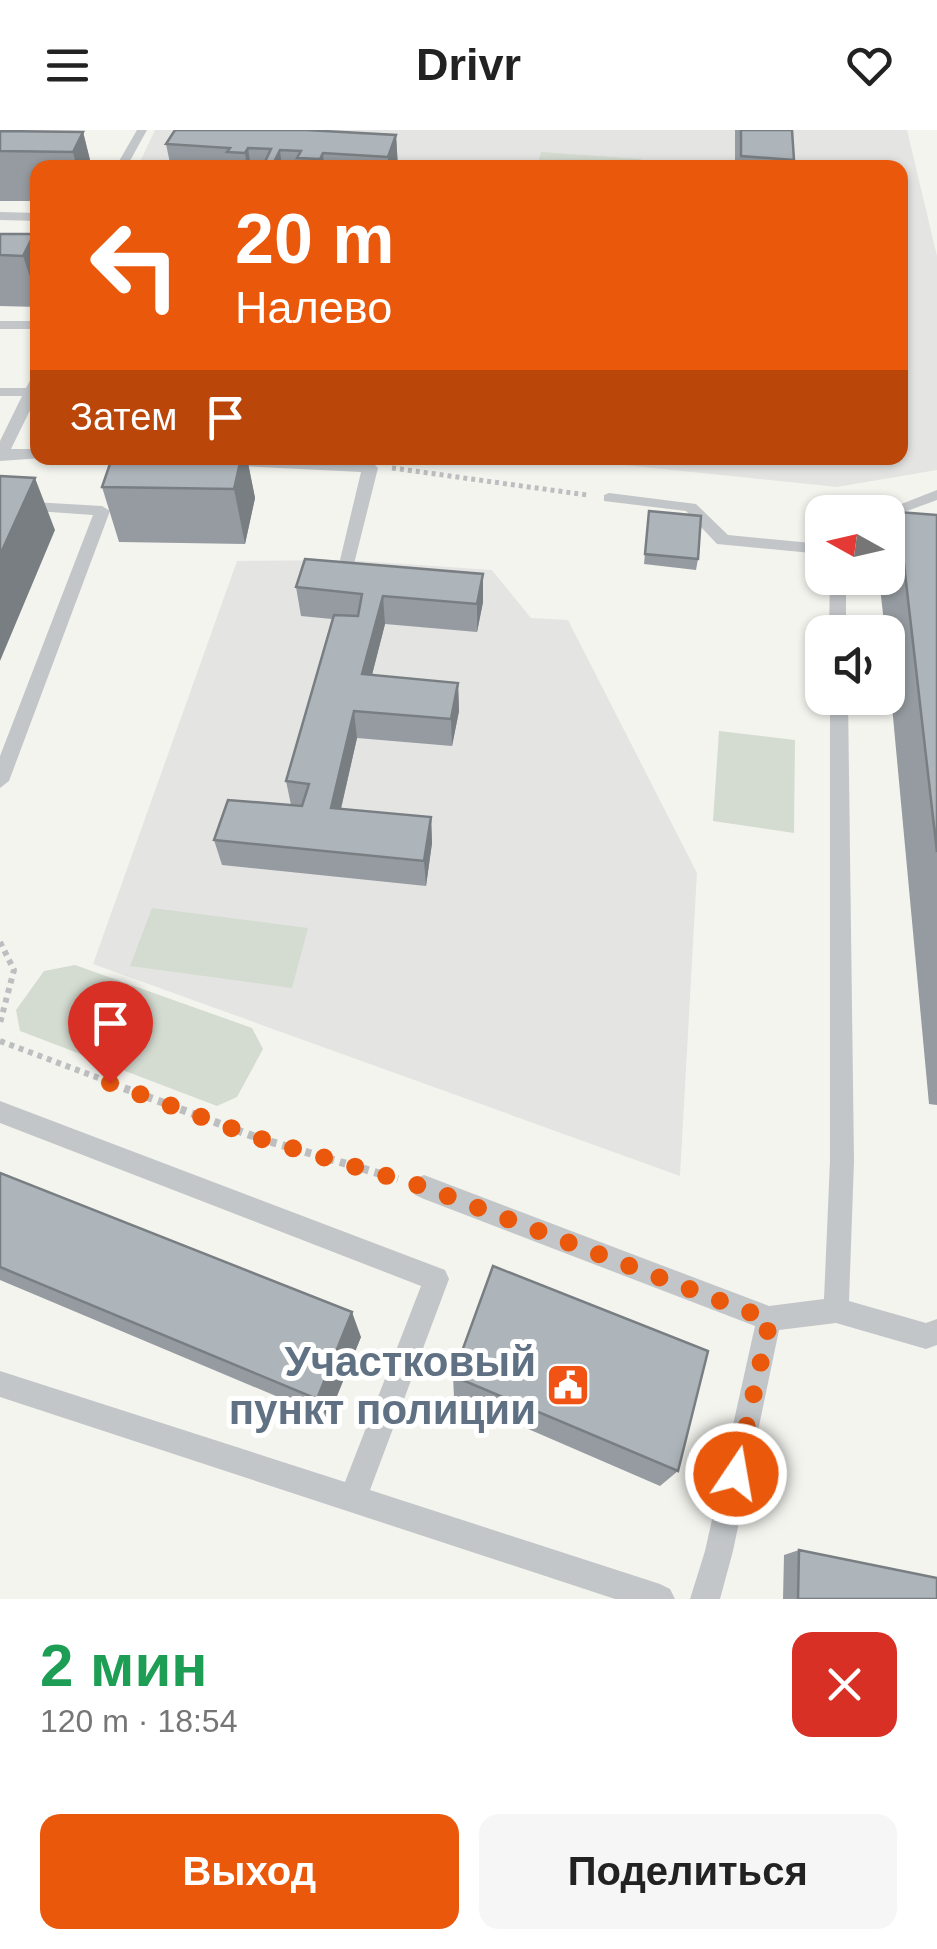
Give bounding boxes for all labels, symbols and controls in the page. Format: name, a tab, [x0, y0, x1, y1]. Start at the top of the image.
icon: menu	[40, 38, 95, 93]
icon: heart	[842, 38, 897, 93]
text: Drivr	[416, 39, 521, 90]
icon: left	[70, 200, 200, 330]
text: 20 m	[235, 200, 395, 278]
text: Налево	[235, 282, 392, 333]
icon: arrive	[198, 390, 253, 445]
text: Затем	[70, 396, 178, 438]
north arrow	[805, 495, 905, 595]
map controls	[805, 495, 905, 715]
button: sound	[805, 615, 905, 715]
pin	[68, 981, 153, 1084]
icon: arrive	[83, 996, 138, 1051]
place label: Участковый пункт полиции	[229, 1338, 536, 1433]
public building icon: Участковый пункт полиции	[545, 1362, 591, 1408]
position arrow	[684, 1422, 788, 1526]
text: 2 мин	[40, 1632, 208, 1699]
button: close	[792, 1632, 897, 1737]
text: 120 m · 18:54	[40, 1703, 237, 1739]
button: Выход	[40, 1814, 459, 1929]
button: Поделиться	[479, 1814, 897, 1929]

